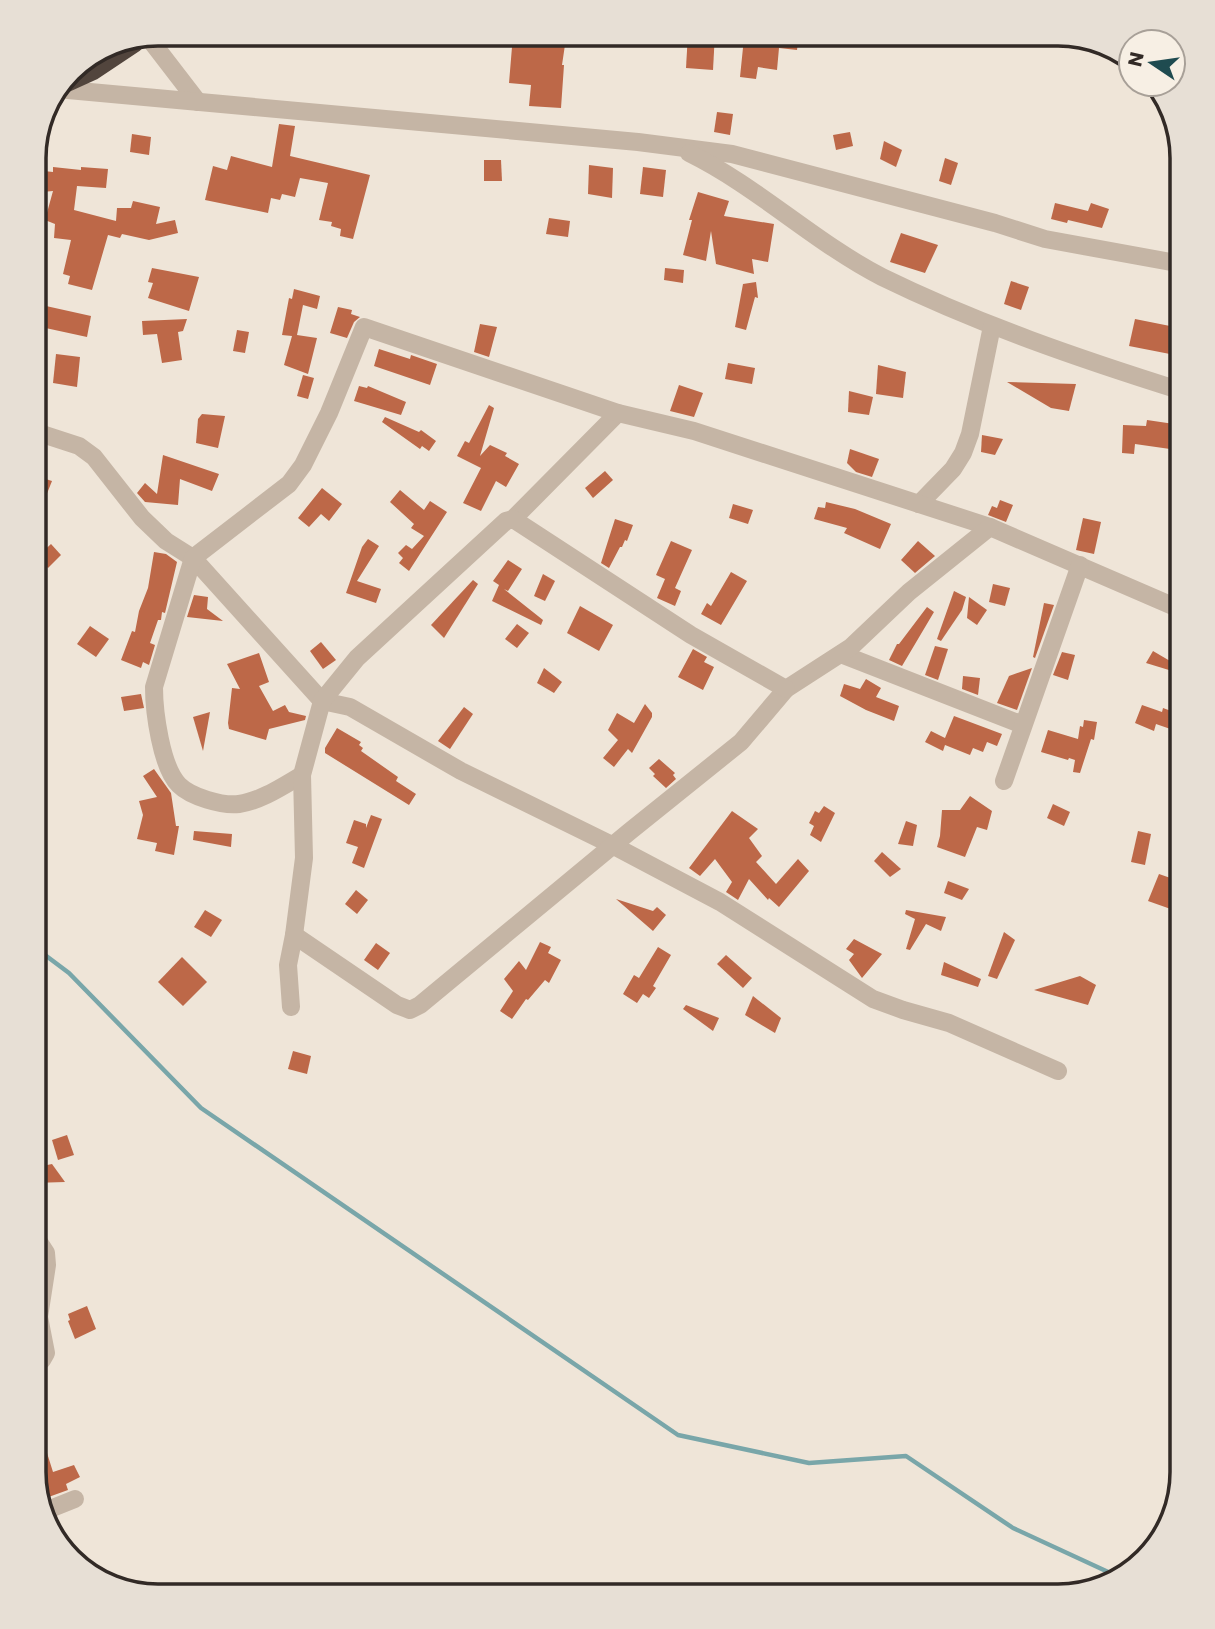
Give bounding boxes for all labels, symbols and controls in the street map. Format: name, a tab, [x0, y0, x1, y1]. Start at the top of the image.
north arrow	[1117, 28, 1187, 98]
text: N	[1121, 49, 1151, 69]

